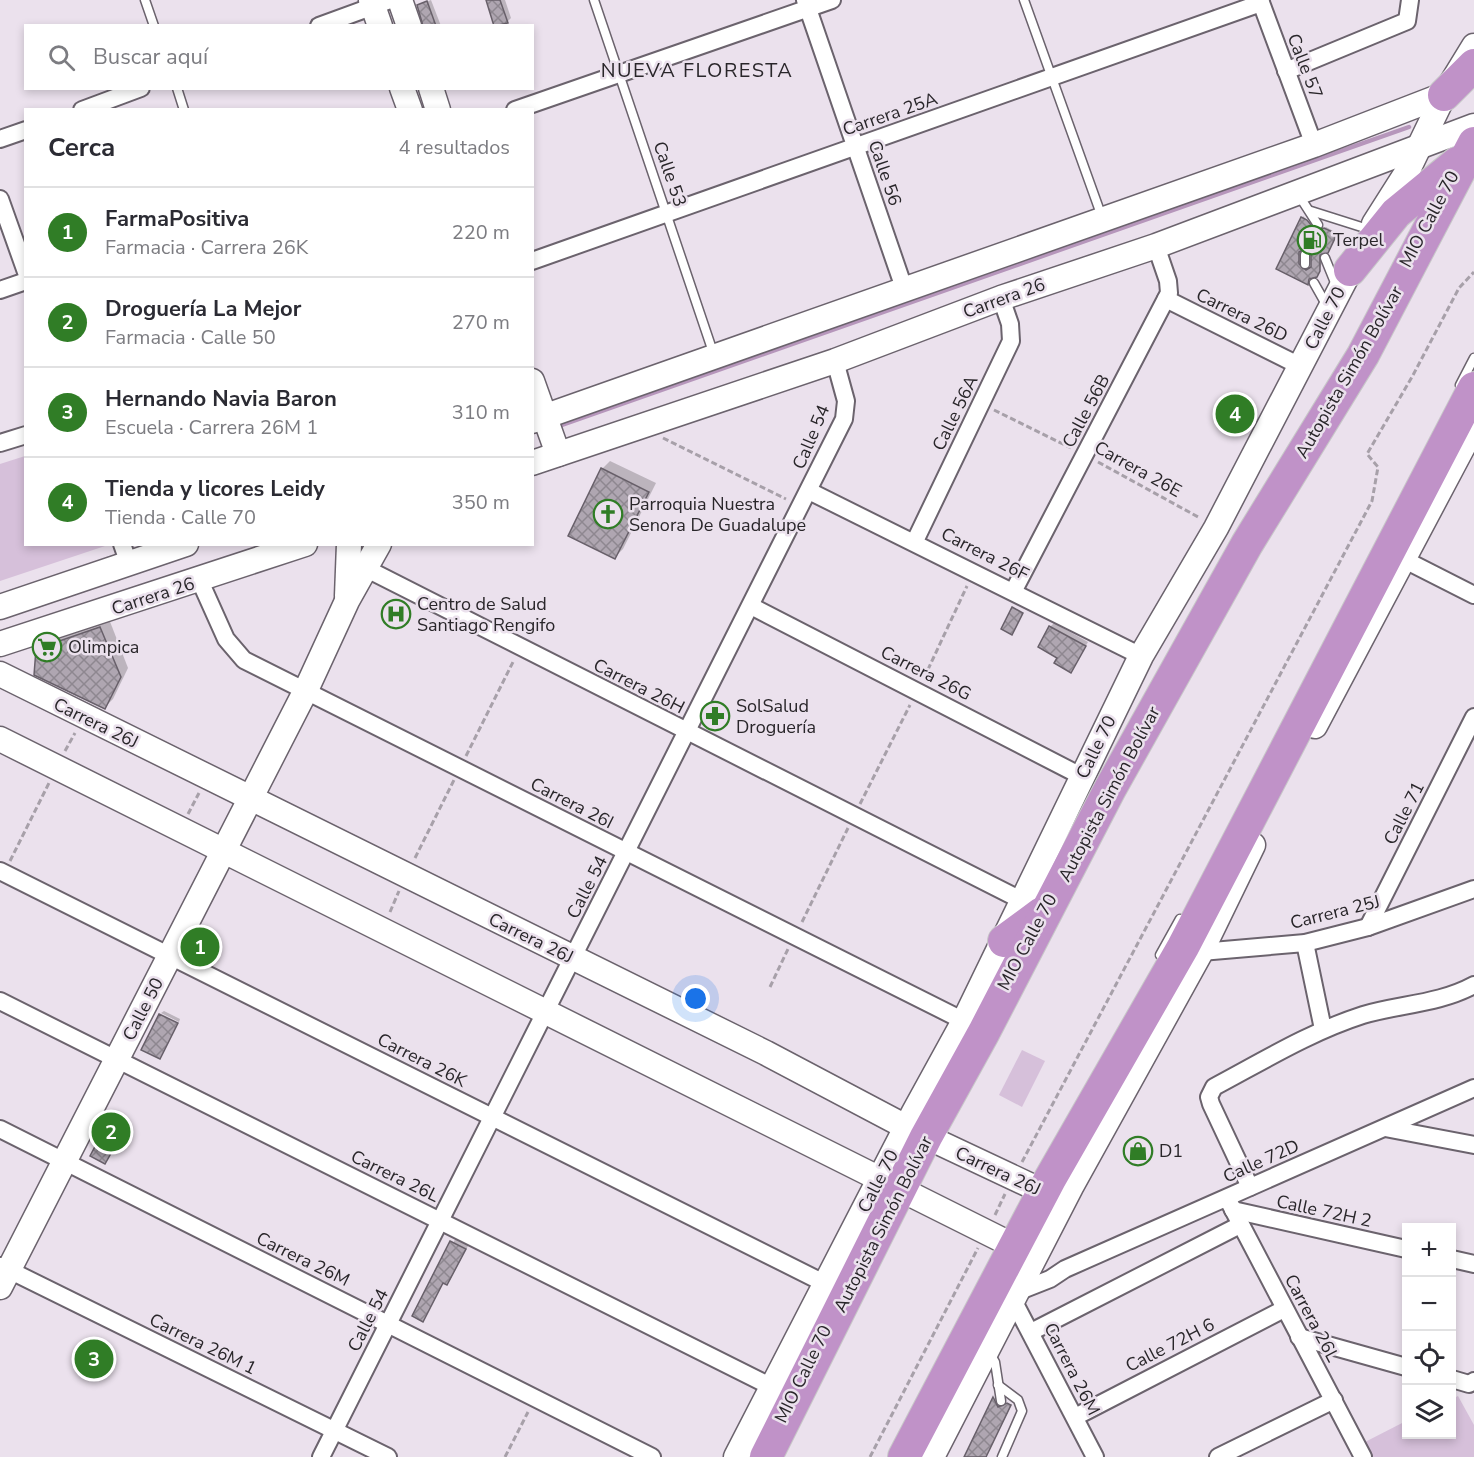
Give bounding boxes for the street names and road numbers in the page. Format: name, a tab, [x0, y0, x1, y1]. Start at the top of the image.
street label: Calle 57	[1282, 30, 1328, 102]
street label: Carrera 25A	[839, 87, 941, 141]
street label: Calle 56	[863, 137, 907, 209]
street label: Calle 53	[648, 138, 692, 210]
street label: MIO Calle 70	[1393, 167, 1465, 271]
street label: Carrera 26	[960, 272, 1048, 324]
street label: Autopista Simón Bolívar	[1290, 281, 1409, 463]
street label: Carrera 26D	[1192, 282, 1292, 348]
street label: Calle 70	[1299, 282, 1351, 354]
street label: Calle 56B	[1057, 370, 1115, 452]
street label: Calle 56A	[926, 371, 984, 455]
street label: Calle 54	[787, 401, 835, 473]
street label: Carrera 26E	[1090, 435, 1186, 503]
street label: Carrera 26F	[937, 522, 1033, 586]
street label: Carrera 26	[108, 571, 198, 621]
street label: Carrera 26G	[876, 640, 976, 706]
street label: Carrera 26H	[589, 653, 689, 719]
street label: Carrera 26J	[50, 692, 142, 754]
street label: Autopista Simón Bolívar	[1053, 702, 1166, 886]
street label: Calle 70	[1070, 711, 1122, 783]
street label: Carrera 26I	[526, 772, 618, 834]
street label: Calle 71	[1378, 777, 1430, 849]
street label: Calle 54	[561, 851, 613, 923]
street label: Carrera 25J	[1288, 889, 1382, 935]
street label: MIO Calle 70	[991, 890, 1063, 994]
street label: Carrera 26J	[485, 907, 577, 969]
street label: Calle 50	[117, 973, 169, 1045]
street label: Carrera 26K	[373, 1027, 471, 1093]
street label: Autopista Simón Bolívar	[828, 1131, 938, 1317]
street label: Calle 72D	[1219, 1134, 1303, 1188]
street label: Carrera 26J	[951, 1141, 1045, 1201]
street label: Carrera 26L	[347, 1144, 443, 1208]
street label: Calle 70	[852, 1145, 904, 1217]
street label: Calle 72H 2	[1274, 1189, 1374, 1233]
street label: Carrera 26M	[252, 1226, 354, 1292]
street label: Carrera 26L	[1279, 1270, 1345, 1366]
street label: Calle 54	[342, 1284, 394, 1356]
street label: Carrera 26M 1	[145, 1308, 261, 1380]
street label: Calle 72H 6	[1121, 1312, 1219, 1378]
street label: Carrera 26M	[1038, 1318, 1106, 1420]
street label: MIO Calle 70	[769, 1321, 837, 1427]

